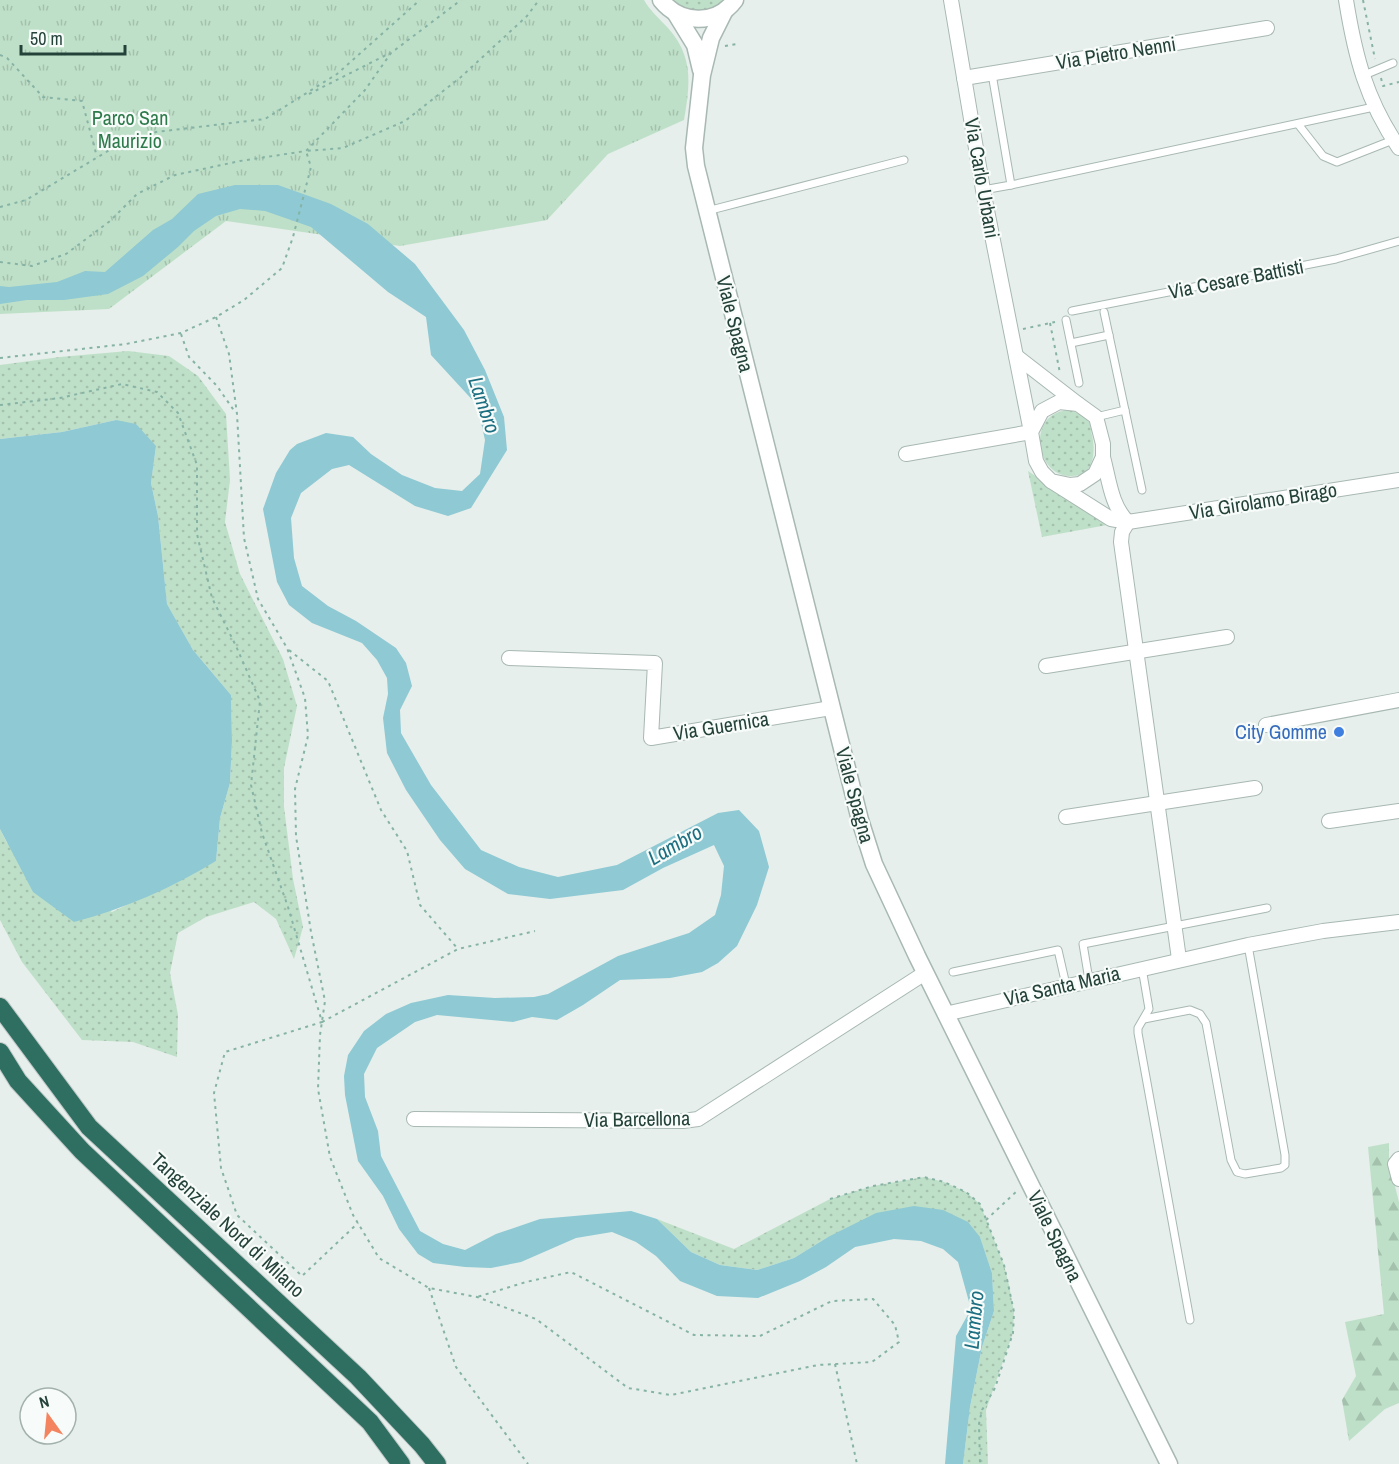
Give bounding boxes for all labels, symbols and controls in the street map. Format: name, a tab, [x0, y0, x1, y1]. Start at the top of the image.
scale bar	[21, 18, 124, 56]
text: 50 m	[30, 26, 63, 51]
street label: Via Pietro Nenni	[1054, 30, 1178, 75]
park label: Parco San Maurizio	[92, 104, 168, 154]
street label: Via Carlo Urbani	[959, 116, 1006, 240]
street label: Via Cesare Battisti	[1166, 252, 1306, 305]
street label: Viale Spagna	[711, 273, 760, 375]
water label: Lambro	[461, 373, 508, 437]
street label: Via Girolamo Birago	[1187, 475, 1339, 526]
street label: Via Guernica	[671, 705, 771, 746]
place label: City Gomme	[1235, 718, 1327, 745]
marker: City Gomme	[1332, 725, 1346, 739]
street label: Viale Spagna	[830, 744, 881, 846]
water label: Lambro	[642, 817, 707, 872]
street label: Via Santa Maria	[1001, 959, 1123, 1012]
street label: Via Barcellona	[584, 1104, 690, 1133]
street label: Tangenziale Nord di Milano	[146, 1146, 311, 1303]
street label: Viale Spagna	[1022, 1186, 1089, 1286]
water label: Lambro	[957, 1290, 990, 1350]
north arrow	[18, 1386, 78, 1446]
text: N	[37, 1390, 52, 1413]

